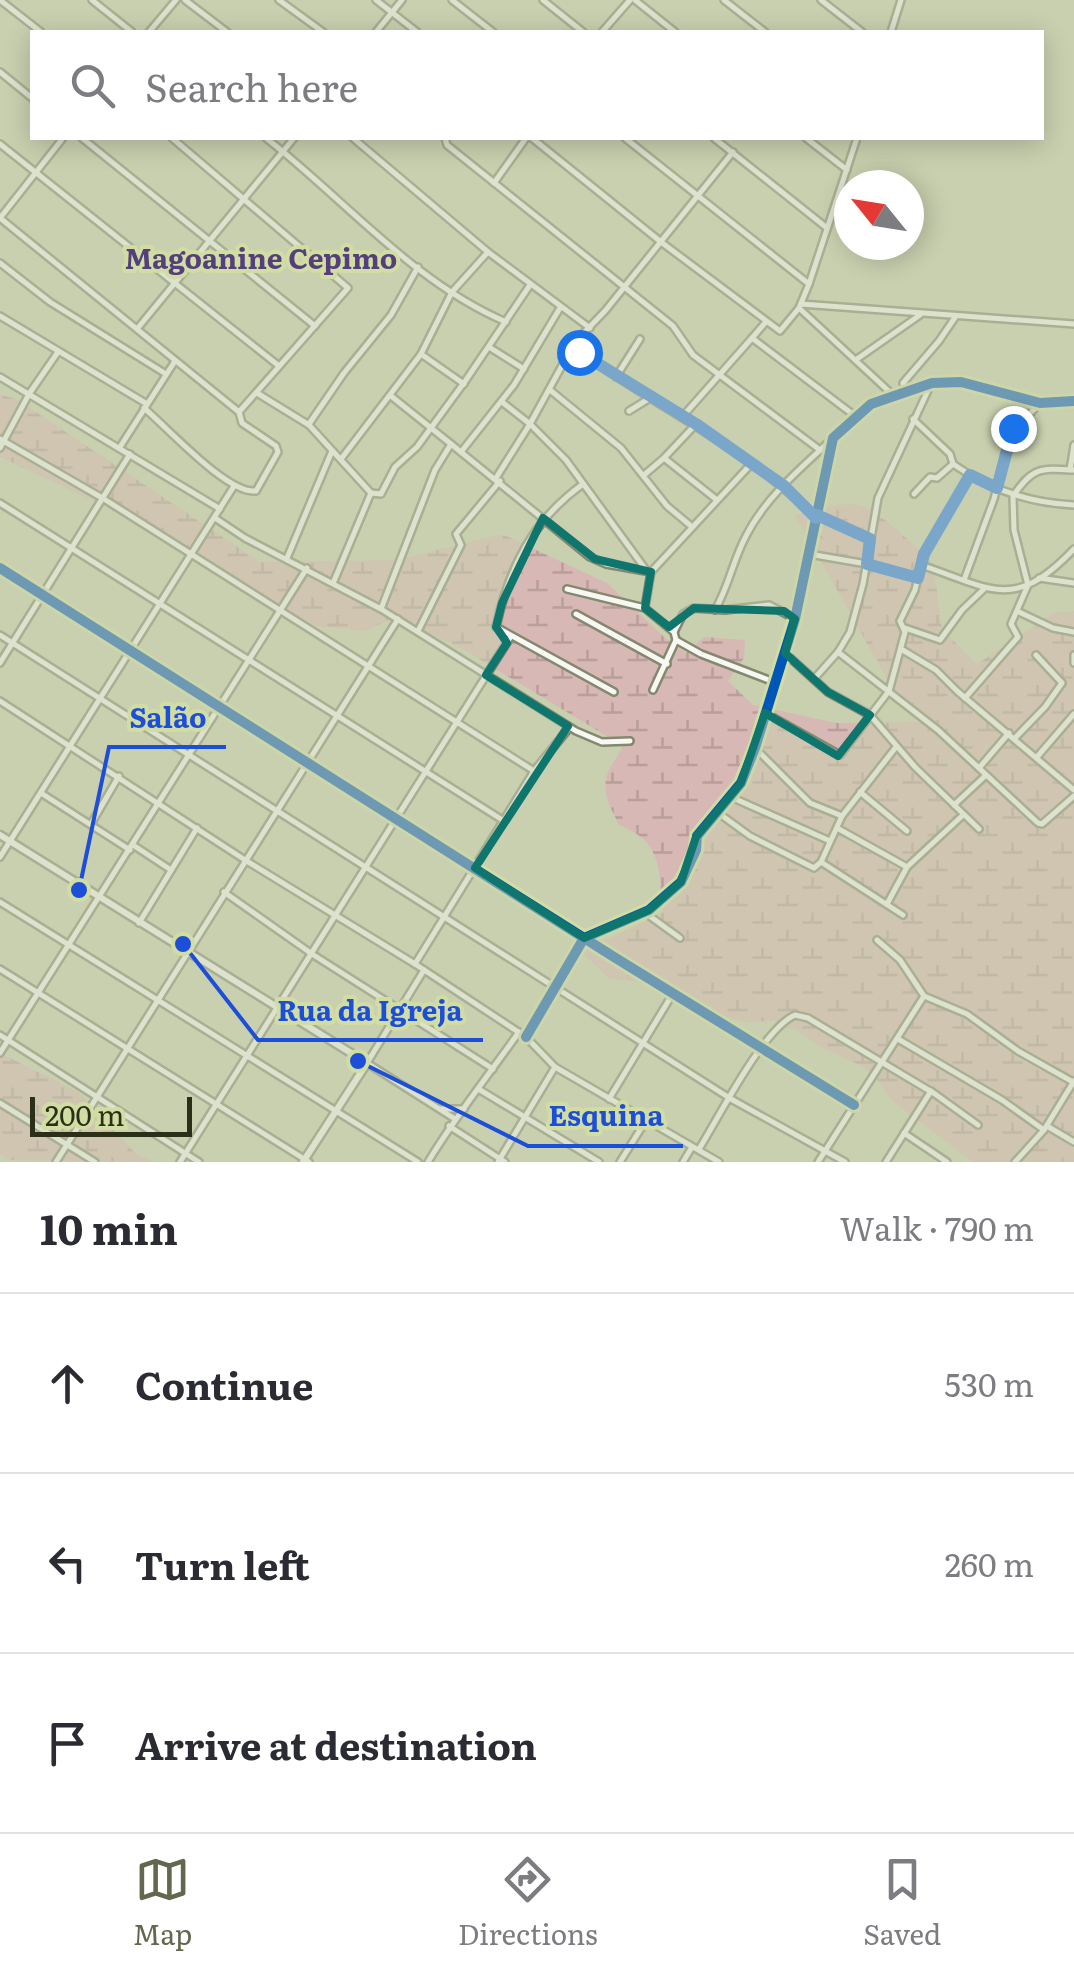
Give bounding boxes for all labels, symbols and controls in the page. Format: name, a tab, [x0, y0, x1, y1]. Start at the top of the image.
search box	[30, 30, 1044, 140]
text: Search here	[145, 57, 358, 114]
icon: search	[65, 58, 120, 113]
north arrow	[834, 170, 924, 260]
district label: Magoanine Cepimo	[125, 236, 397, 278]
route start	[557, 330, 603, 376]
route end	[991, 406, 1037, 452]
callout: Salão	[109, 689, 226, 747]
text: Salão	[130, 695, 206, 737]
callout: Rua da Igreja	[258, 982, 483, 1040]
text: Rua da Igreja	[277, 988, 464, 1030]
callout: Esquina	[528, 1088, 683, 1146]
scale bar	[30, 1092, 192, 1136]
text: 200 m	[45, 1093, 124, 1135]
text: Esquina	[548, 1093, 664, 1135]
text: 10 min	[40, 1196, 178, 1258]
text: Walk · 790 m	[840, 1203, 1034, 1251]
text: Continue	[135, 1355, 313, 1412]
icon: ahead	[40, 1356, 95, 1411]
text: 530 m	[944, 1359, 1034, 1407]
text: Turn left	[135, 1535, 310, 1592]
icon: left	[40, 1536, 95, 1591]
text: 260 m	[945, 1539, 1034, 1587]
text: Arrive at destination	[135, 1715, 537, 1772]
icon: arrive	[40, 1716, 95, 1771]
tab: Map	[133, 1852, 192, 1954]
tab: Directions	[458, 1852, 598, 1954]
tab: Saved	[863, 1852, 941, 1954]

